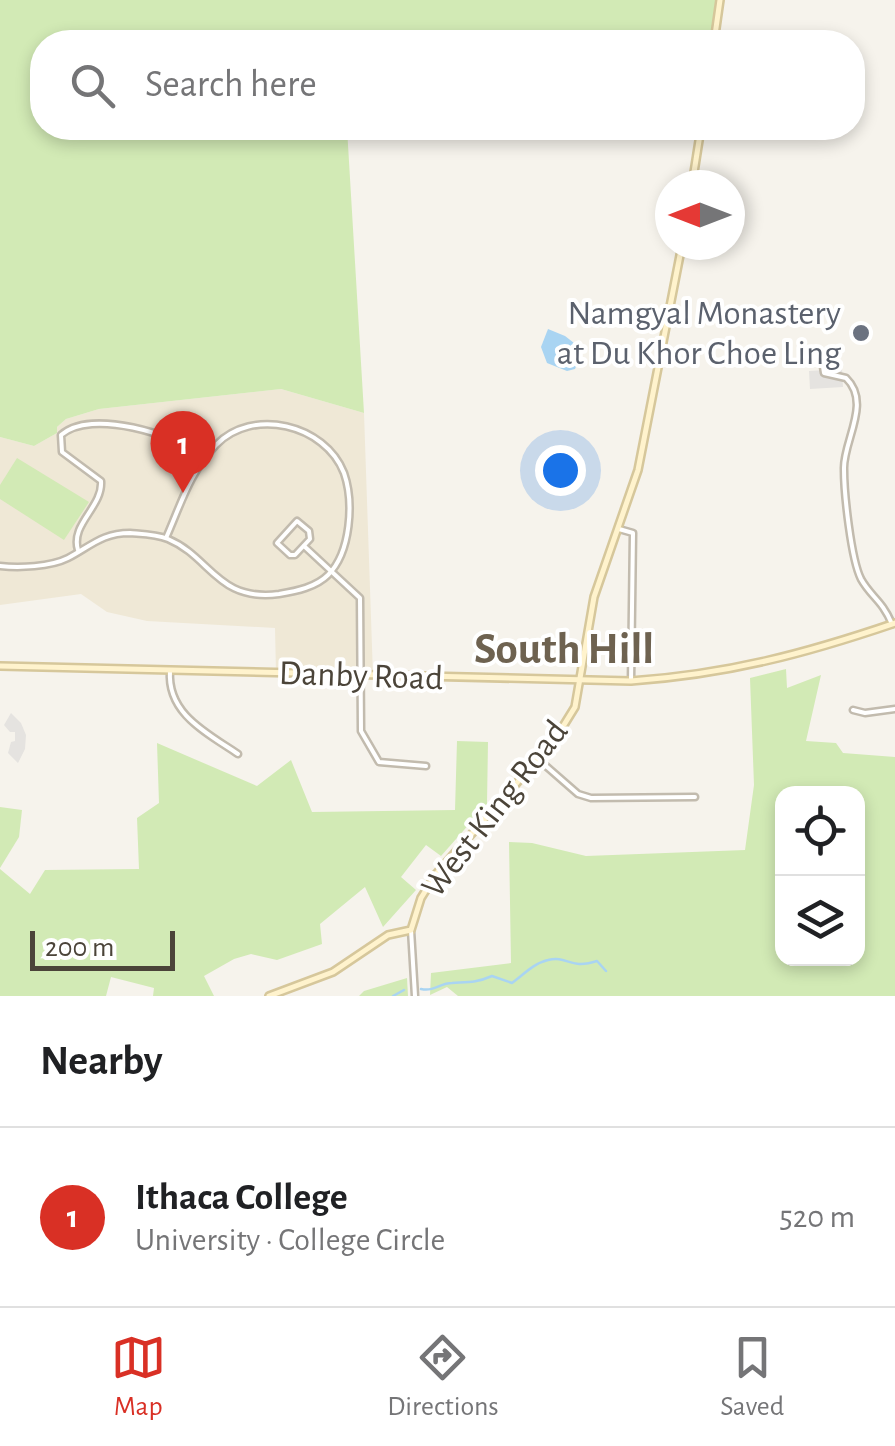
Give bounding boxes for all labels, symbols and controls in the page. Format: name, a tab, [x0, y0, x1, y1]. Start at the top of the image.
search box	[30, 30, 865, 140]
icon: search	[65, 58, 120, 113]
text: Search here	[145, 66, 317, 104]
north arrow	[655, 170, 745, 260]
place label: Namgyal Monastery at Du Khor Choe Ling	[557, 296, 841, 371]
marker: Namgyal Monastery at Du Khor Choe Ling	[850, 322, 872, 344]
pin: 1	[150, 410, 216, 493]
your location	[535, 445, 586, 496]
district label: South Hill	[474, 627, 654, 672]
street label: Danby Road	[278, 656, 444, 696]
street label: West King Road	[415, 714, 575, 904]
map controls	[775, 786, 865, 966]
button: locate	[775, 786, 865, 876]
button: layers	[775, 876, 865, 966]
scale bar	[30, 926, 175, 970]
text: 200 m	[45, 934, 114, 962]
text: Nearby	[40, 1040, 163, 1082]
text: Ithaca College	[135, 1179, 348, 1217]
text: 1	[67, 1201, 78, 1233]
text: 520 m	[779, 1201, 855, 1233]
text: University · College Circle	[135, 1224, 445, 1256]
tab: Map	[111, 1330, 166, 1424]
tab: Directions	[387, 1330, 499, 1424]
tab: Saved	[720, 1330, 784, 1424]

